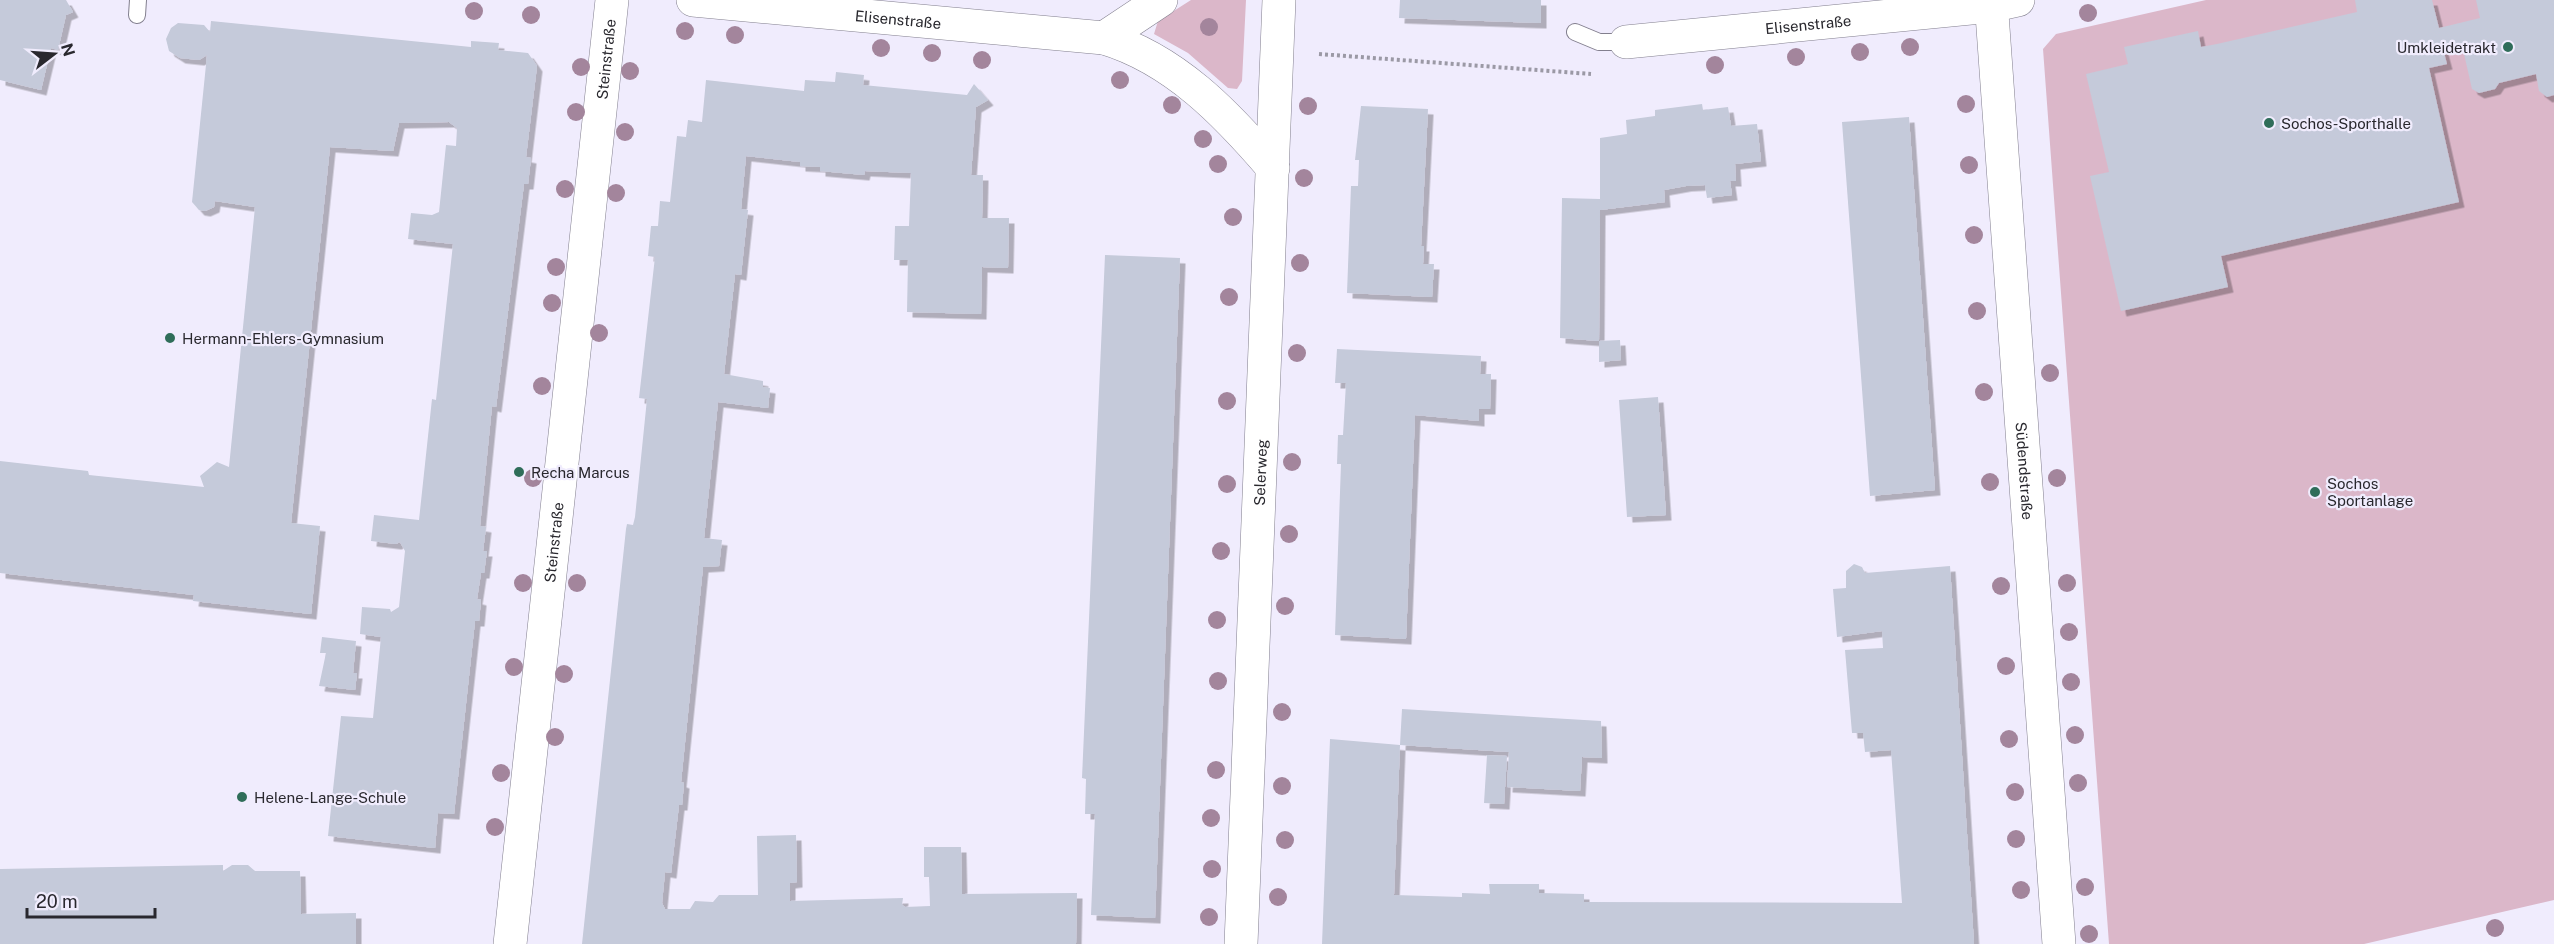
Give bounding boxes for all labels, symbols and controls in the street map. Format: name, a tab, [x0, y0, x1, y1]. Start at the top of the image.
street label: Elisenstraße	[854, 7, 942, 31]
street label: Elisenstraße	[1764, 11, 1852, 37]
street label: Steinstraße	[593, 18, 618, 100]
north arrow	[24, 24, 84, 84]
place label: Umkleidetrakt	[2397, 39, 2496, 56]
marker: Umkleidetrakt	[2501, 40, 2515, 54]
text: N	[57, 41, 79, 59]
place label: Sochos-Sporthalle	[2281, 115, 2411, 132]
marker: Sochos-Sporthalle	[2262, 116, 2276, 130]
place label: Hermann-Ehlers-Gymnasium	[182, 330, 384, 347]
marker: Hermann-Ehlers-Gymnasium	[163, 331, 177, 345]
street label: Südendstraße	[2013, 421, 2037, 520]
street label: Selerweg	[1250, 439, 1270, 506]
place label: Recha Marcus	[531, 464, 630, 481]
marker: Recha Marcus	[512, 465, 526, 479]
place label: Sochos Sportanlage	[2327, 475, 2413, 509]
marker: Sochos Sportanlage	[2308, 485, 2322, 499]
street label: Steinstraße	[541, 501, 566, 583]
place label: Helene-Lange-Schule	[254, 789, 406, 806]
marker: Helene-Lange-Schule	[235, 790, 249, 804]
scale bar	[27, 881, 154, 919]
text: 20 m	[36, 891, 78, 912]

